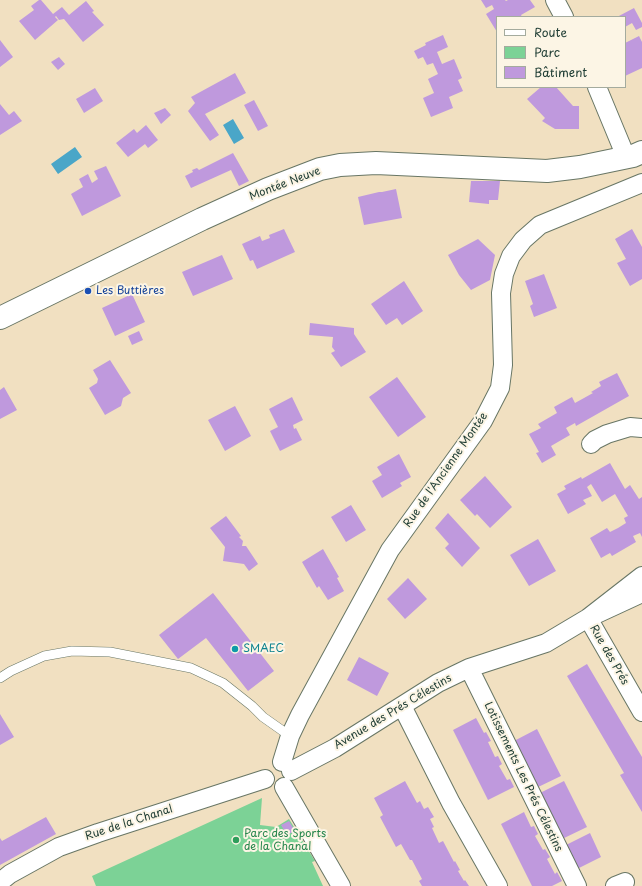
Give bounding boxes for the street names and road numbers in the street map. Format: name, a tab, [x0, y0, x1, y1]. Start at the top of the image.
street label: Montée Neuve	[248, 164, 322, 204]
street label: Rue de l'Ancienne Montée	[401, 410, 491, 530]
street label: Rue des Prés	[587, 623, 631, 687]
street label: Avenue des Prés Célestins	[332, 672, 454, 752]
street label: Lotissements Les Prés Célestins	[481, 700, 565, 854]
street label: Rue de la Chanal	[84, 803, 174, 843]

